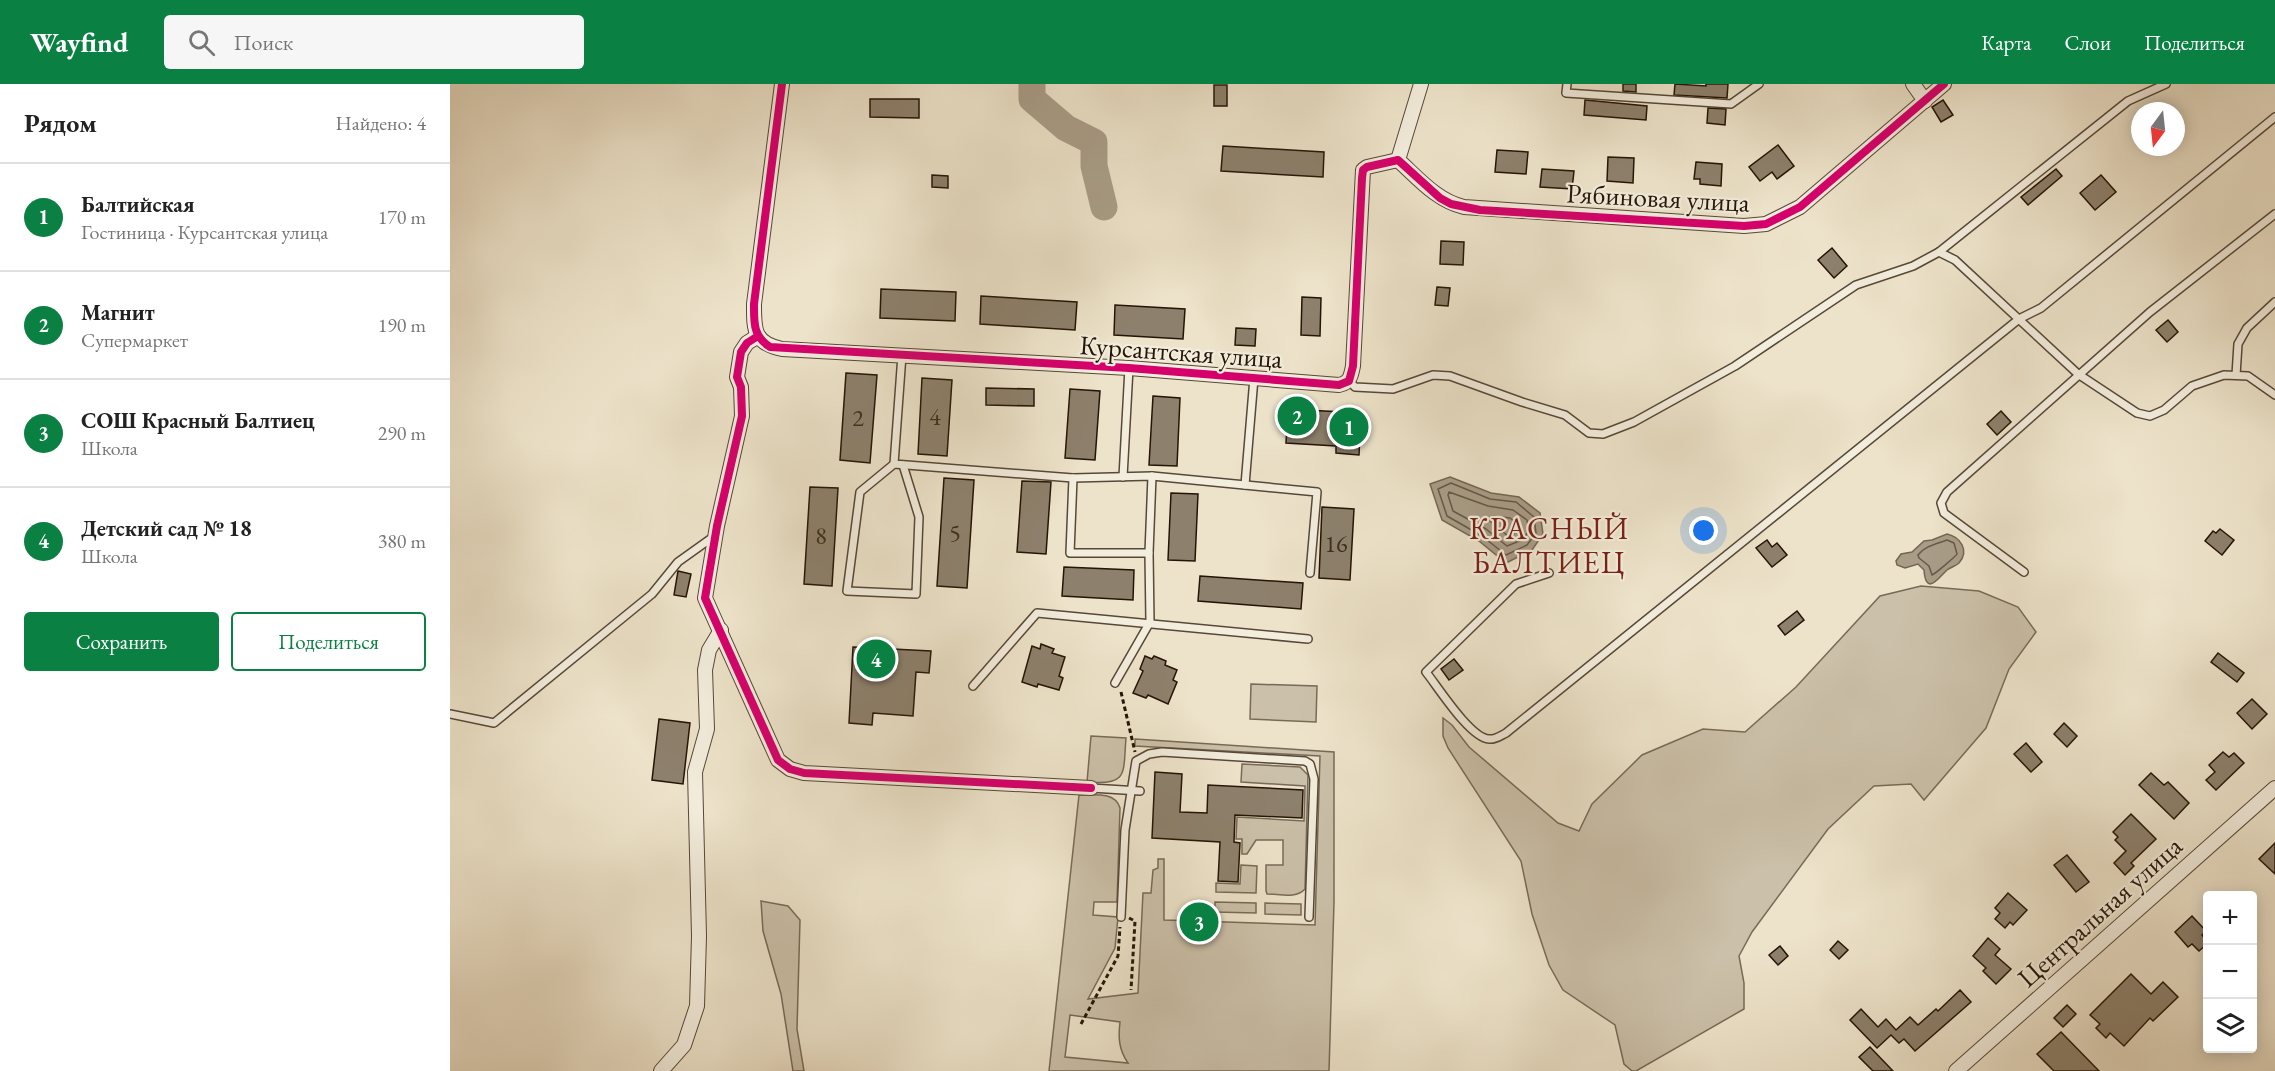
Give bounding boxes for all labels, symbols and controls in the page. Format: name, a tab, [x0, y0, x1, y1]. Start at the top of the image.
search box	[164, 15, 584, 69]
text: Wayfind	[30, 24, 128, 60]
icon: search	[185, 26, 218, 59]
text: Поиск	[233, 28, 293, 57]
text: Карта	[1981, 29, 2031, 56]
text: Слои	[2064, 29, 2111, 56]
text: Поделиться	[2144, 29, 2245, 56]
north arrow	[2131, 102, 2185, 156]
text: Рядом	[24, 106, 97, 140]
text: Найдено: 4	[335, 110, 426, 136]
street label: Рябиновая улица	[1565, 175, 1751, 220]
text: Балтийская	[81, 190, 195, 219]
text: 1	[38, 204, 49, 230]
text: 170 m	[378, 204, 426, 230]
text: Гостиница · Курсантская улица	[81, 219, 328, 245]
text: Магнит	[81, 298, 155, 327]
text: 2	[38, 312, 49, 338]
text: 190 m	[378, 312, 426, 338]
text: Супермаркет	[81, 327, 188, 353]
street label: Курсантская улица	[1078, 327, 1284, 376]
pin: 2	[1278, 394, 1316, 438]
house number: 4	[929, 401, 941, 432]
house number: 2	[852, 402, 864, 433]
pin: 1	[1330, 404, 1368, 450]
text: СОШ Красный Балтиец	[81, 406, 315, 435]
text: 3	[38, 420, 49, 446]
text: 290 m	[378, 420, 426, 446]
text: Школа	[81, 435, 138, 461]
district label: КРАСНЫЙ БАЛТИЕЦ	[1469, 509, 1629, 582]
text: Детский сад № 18	[81, 514, 252, 543]
your location	[1689, 516, 1718, 545]
house number: 5	[949, 517, 961, 548]
house number: 8	[815, 520, 827, 551]
text: 4	[38, 528, 49, 554]
text: 380 m	[378, 528, 426, 554]
house number: 16	[1324, 528, 1348, 559]
text: Школа	[81, 543, 138, 569]
button: Сохранить	[24, 612, 219, 671]
button: Поделиться	[231, 612, 426, 671]
pin: 4	[856, 636, 896, 682]
street label: Центральная улица	[2010, 828, 2189, 995]
map controls	[2203, 891, 2257, 1053]
button: +	[2203, 891, 2257, 945]
pin: 3	[1180, 900, 1218, 944]
button: −	[2203, 945, 2257, 999]
button: layers	[2203, 999, 2257, 1053]

